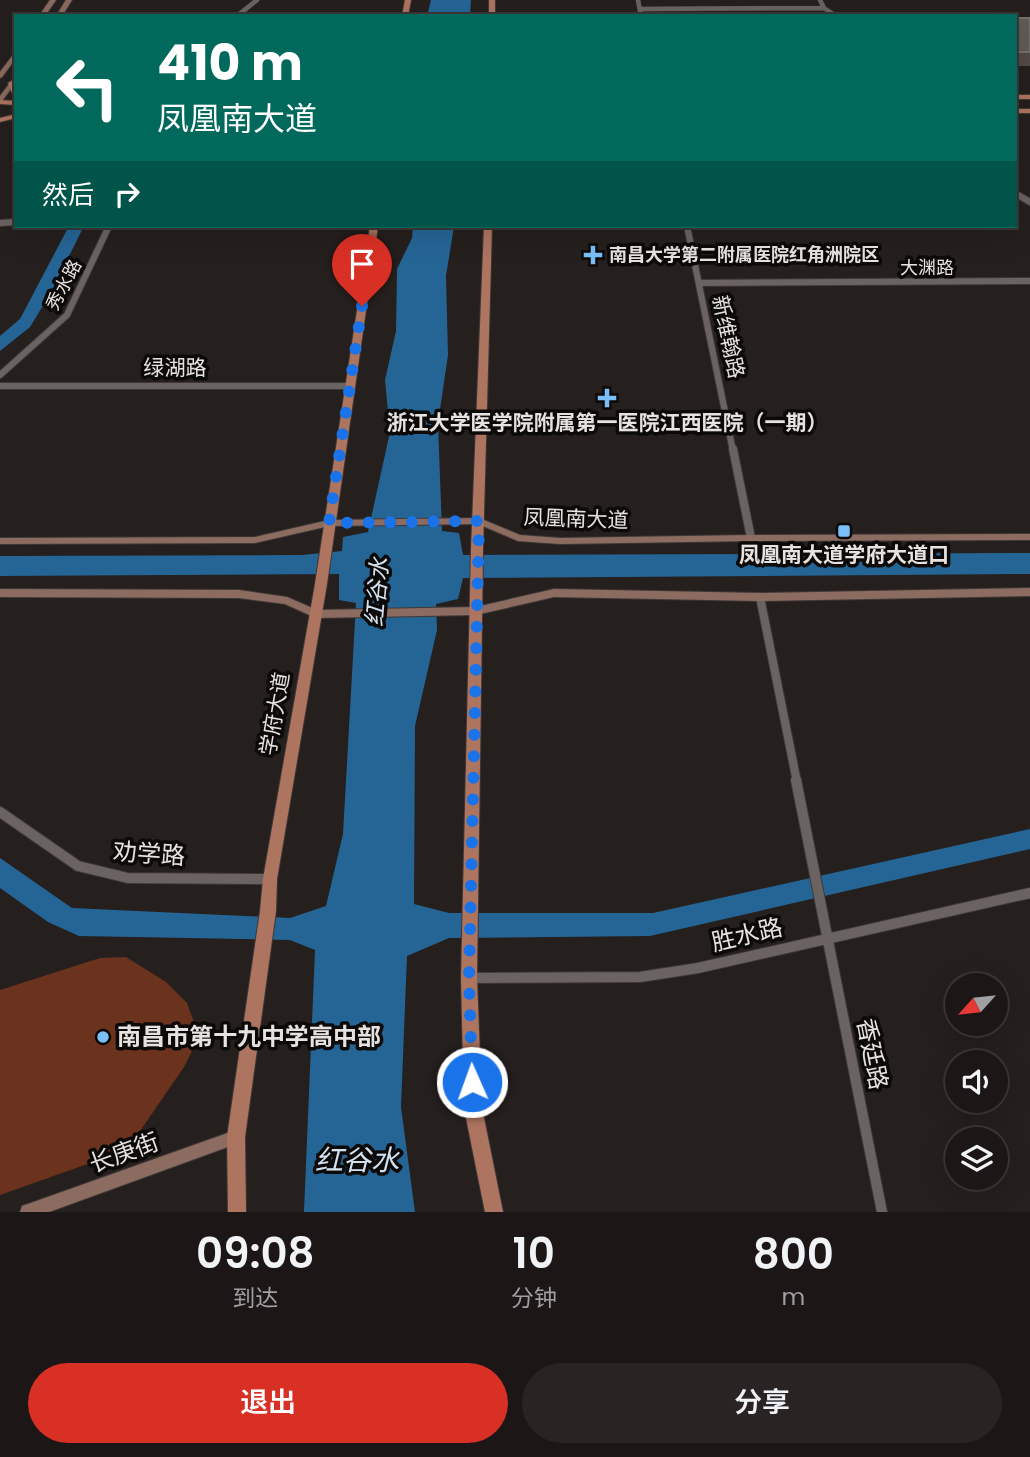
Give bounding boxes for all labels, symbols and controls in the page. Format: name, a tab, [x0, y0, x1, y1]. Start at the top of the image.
text: 410 m	[157, 29, 303, 97]
icon: left	[42, 42, 133, 133]
text: 凤凰南大道	[157, 96, 317, 141]
icon: right	[108, 175, 146, 213]
text: 然后	[42, 177, 94, 213]
pin	[332, 234, 392, 306]
place label: 南昌大学第二附属医院红角洲院区	[609, 242, 879, 267]
icon: arrive	[343, 245, 381, 283]
marker: 南昌大学第二附属医院红角洲院区	[583, 245, 603, 265]
street label: 秀水路	[40, 255, 87, 314]
street label: 大渊路	[900, 255, 954, 280]
street label: 新维翰路	[706, 293, 751, 381]
street label: 绿湖路	[144, 353, 207, 382]
marker: 浙江大学医学院附属第一医院江西医院（一期）	[597, 388, 617, 408]
place label: 浙江大学医学院附属第一医院江西医院（一期）	[387, 408, 828, 437]
street label: 凤凰南大道	[523, 502, 629, 535]
marker: 凤凰南大道学府大道口	[836, 523, 852, 539]
place label: 凤凰南大道学府大道口	[739, 540, 949, 569]
water label: 红谷水	[358, 555, 396, 628]
street label: 学府大道	[253, 670, 296, 758]
street label: 劝学路	[112, 835, 186, 872]
street label: 胜水路	[708, 910, 786, 959]
north arrow	[945, 973, 1008, 1036]
map controls	[945, 973, 1008, 1190]
street label: 香廷路	[849, 1015, 896, 1092]
place label: 南昌市第十九中学高中部	[117, 1020, 381, 1053]
marker: 南昌市第十九中学高中部	[95, 1029, 111, 1045]
position arrow	[435, 1045, 509, 1119]
button: sound	[945, 1050, 1008, 1113]
street label: 长庚街	[84, 1125, 163, 1180]
button: layers	[945, 1127, 1008, 1190]
water label: 红谷水	[315, 1141, 401, 1180]
text: 09:08	[196, 1224, 315, 1283]
text: 10	[512, 1224, 555, 1283]
text: 800	[753, 1225, 834, 1284]
text: m	[781, 1281, 805, 1313]
text: 到达	[232, 1282, 278, 1314]
text: 分钟	[511, 1282, 557, 1314]
button: 退出	[28, 1363, 508, 1443]
button: 分享	[522, 1363, 1002, 1443]

